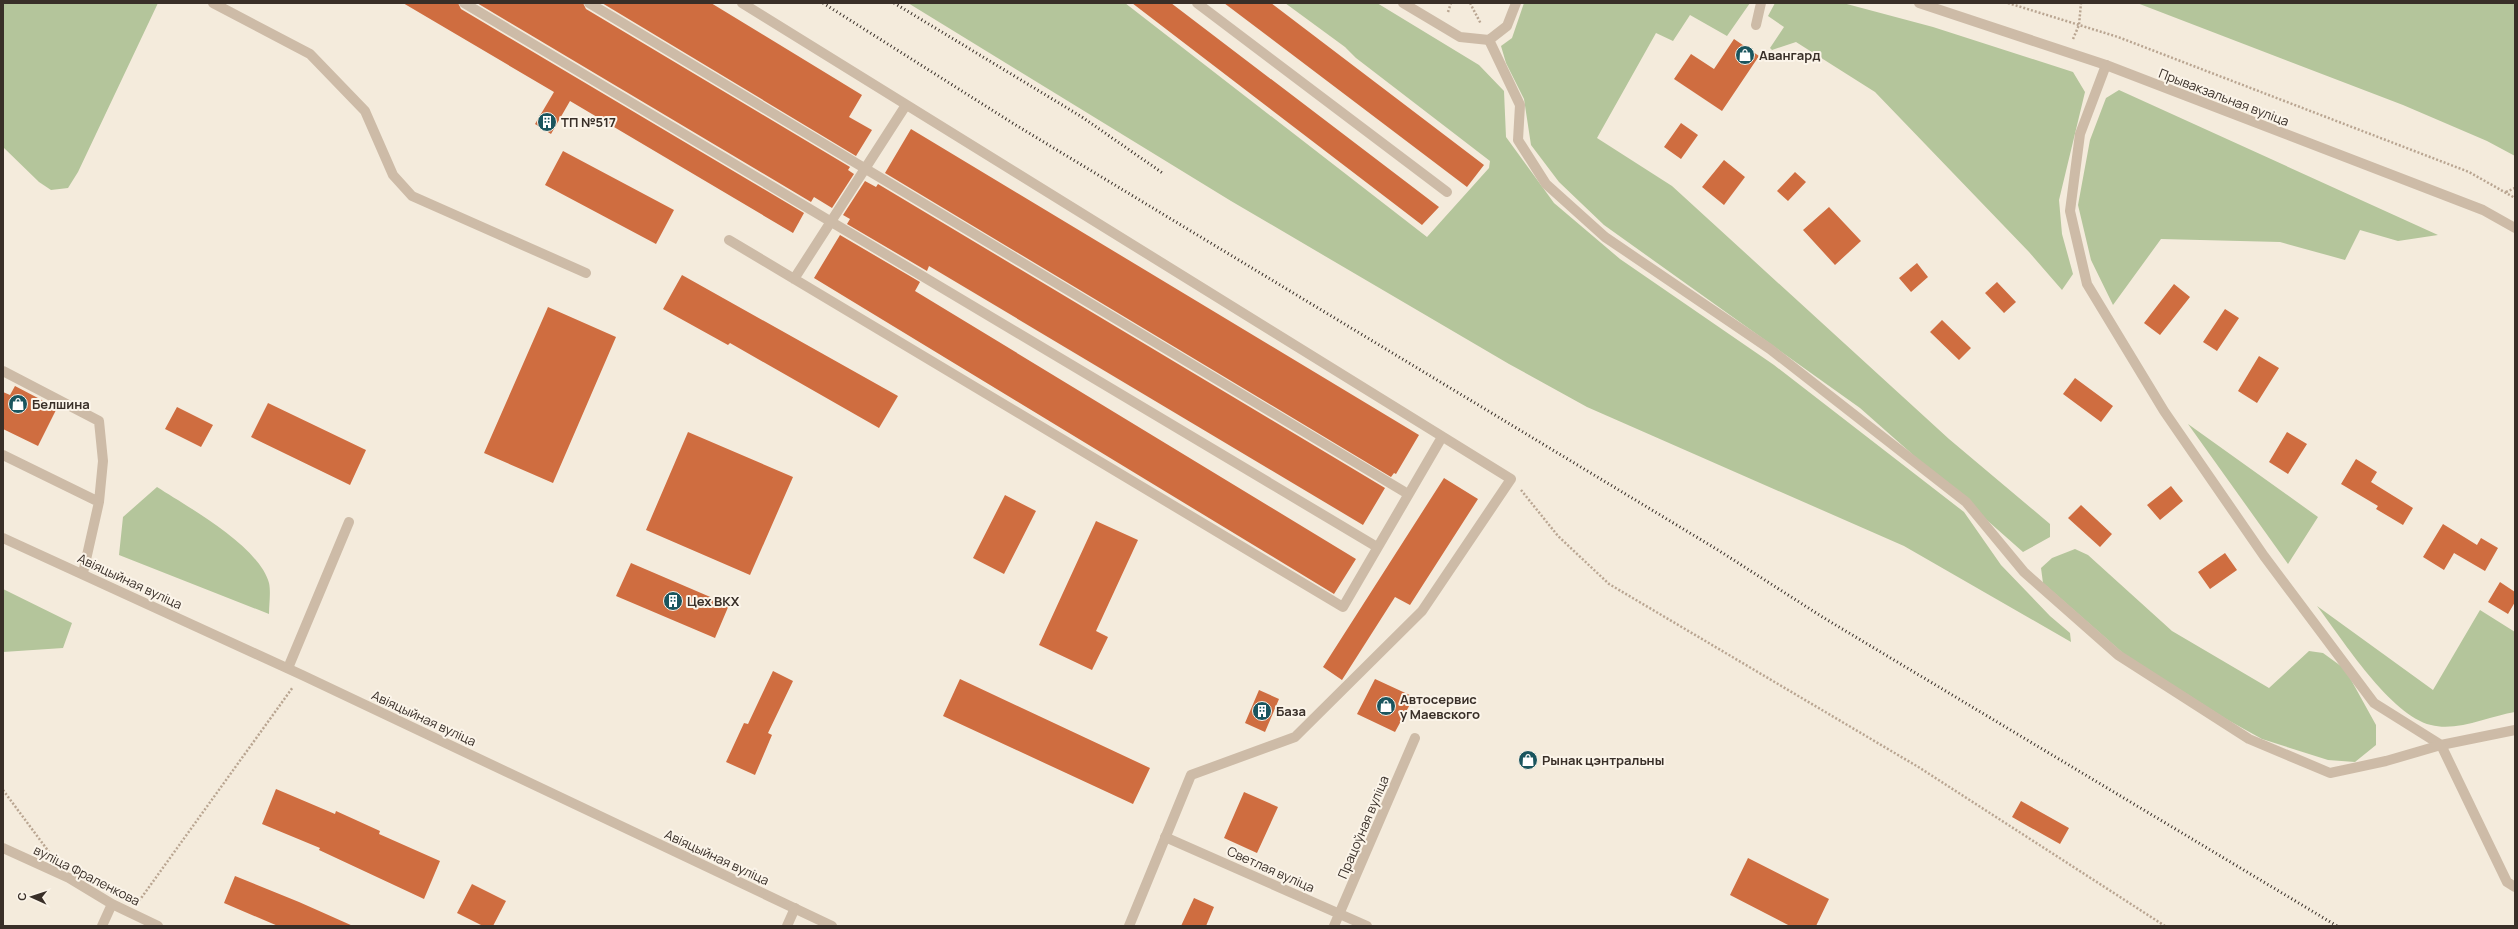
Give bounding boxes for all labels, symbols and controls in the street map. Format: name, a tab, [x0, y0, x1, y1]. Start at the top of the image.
shop icon: Авангард	[1734, 44, 1756, 66]
place label: Авангард	[1759, 46, 1820, 64]
street label: Прывакзальная вуліца	[2156, 64, 2292, 130]
building icon: ТП №517	[536, 111, 558, 133]
place label: ТП №517	[561, 113, 616, 131]
shop icon: Белшина	[7, 393, 29, 415]
place label: Белшина	[32, 395, 90, 413]
street label: Авіяцыйная вуліца	[75, 549, 185, 613]
building icon: Цех ВКХ	[662, 590, 684, 612]
place label: Цех ВКХ	[687, 592, 740, 610]
street label: Авіяцыйная вуліца	[369, 686, 479, 750]
place label: Автосервис у Маевского	[1400, 690, 1480, 723]
shop icon: Автосервис у Маевского	[1375, 695, 1397, 717]
building icon: База	[1251, 700, 1273, 722]
place label: База	[1276, 702, 1306, 720]
shop icon: Рынак цэнтральны	[1517, 749, 1539, 771]
place label: Рынак цэнтральны	[1542, 751, 1664, 769]
street label: Працоўная вуліца	[1333, 773, 1393, 881]
street label: Авіяцыйная вуліца	[662, 825, 772, 889]
street label: вуліца Фраленкова	[31, 840, 143, 910]
street label: Светлая вуліца	[1224, 842, 1318, 896]
north arrow	[12, 877, 52, 917]
text: С	[14, 892, 29, 901]

